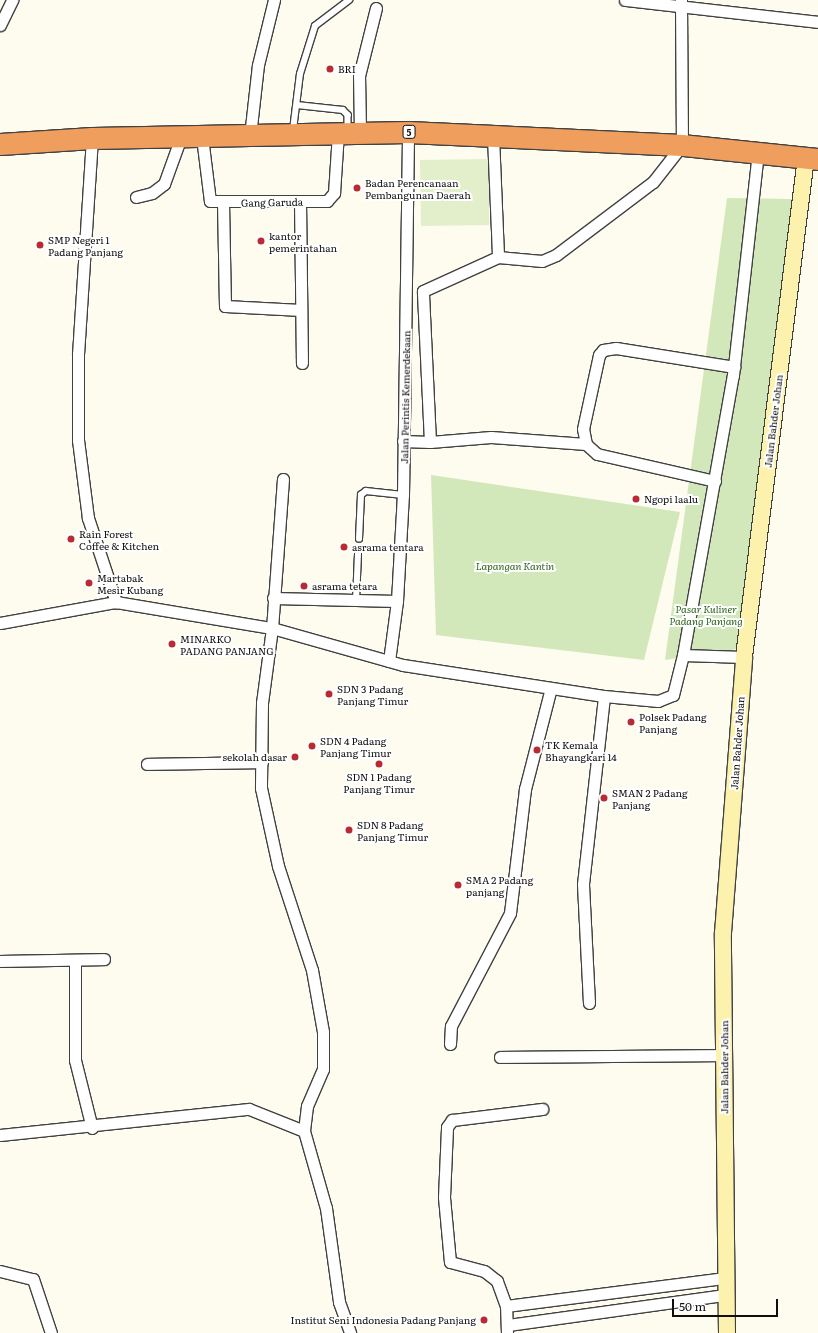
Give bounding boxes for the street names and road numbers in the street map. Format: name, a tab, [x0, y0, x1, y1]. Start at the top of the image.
road number: 5	[402, 125, 416, 139]
street label: Gang Garuda	[241, 195, 303, 209]
street label: Jalan Perintis Kemerdekaan	[398, 330, 412, 464]
street label: Jalan Bahder Johan	[761, 374, 785, 468]
street label: Jalan Bahder Johan	[728, 696, 746, 790]
street label: Jalan Bahder Johan	[718, 1020, 730, 1114]

